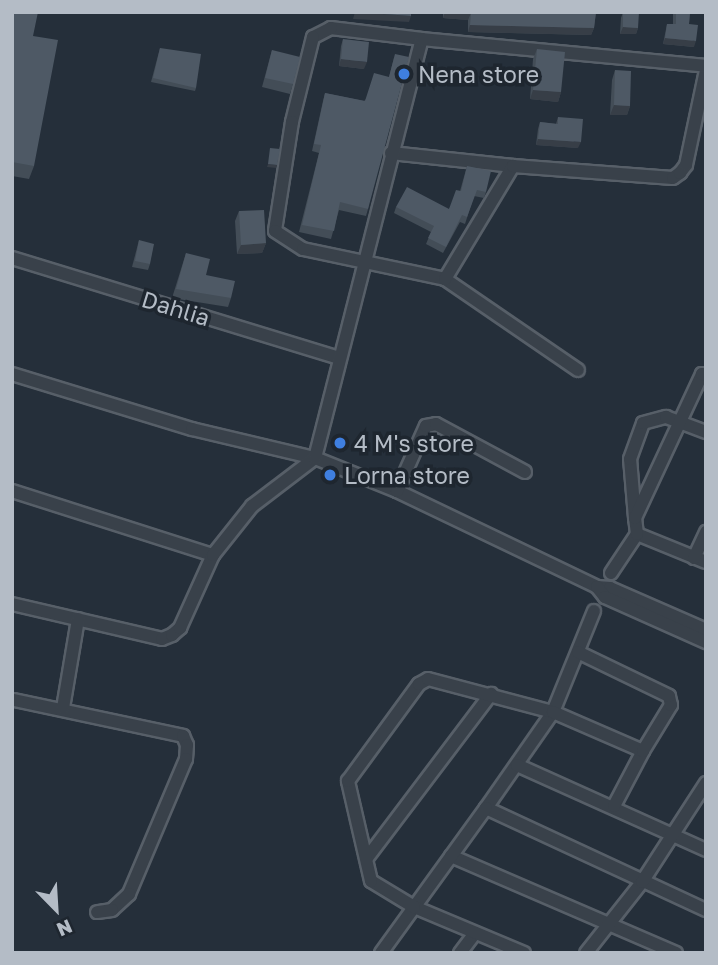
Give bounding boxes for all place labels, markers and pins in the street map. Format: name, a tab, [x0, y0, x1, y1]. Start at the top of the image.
place label: Nena store	[418, 60, 539, 88]
marker: Nena store	[396, 66, 412, 82]
place label: 4 M's store	[354, 429, 474, 457]
marker: 4 M's store	[332, 435, 348, 451]
place label: Lorna store	[344, 461, 470, 489]
marker: Lorna store	[322, 467, 338, 483]

